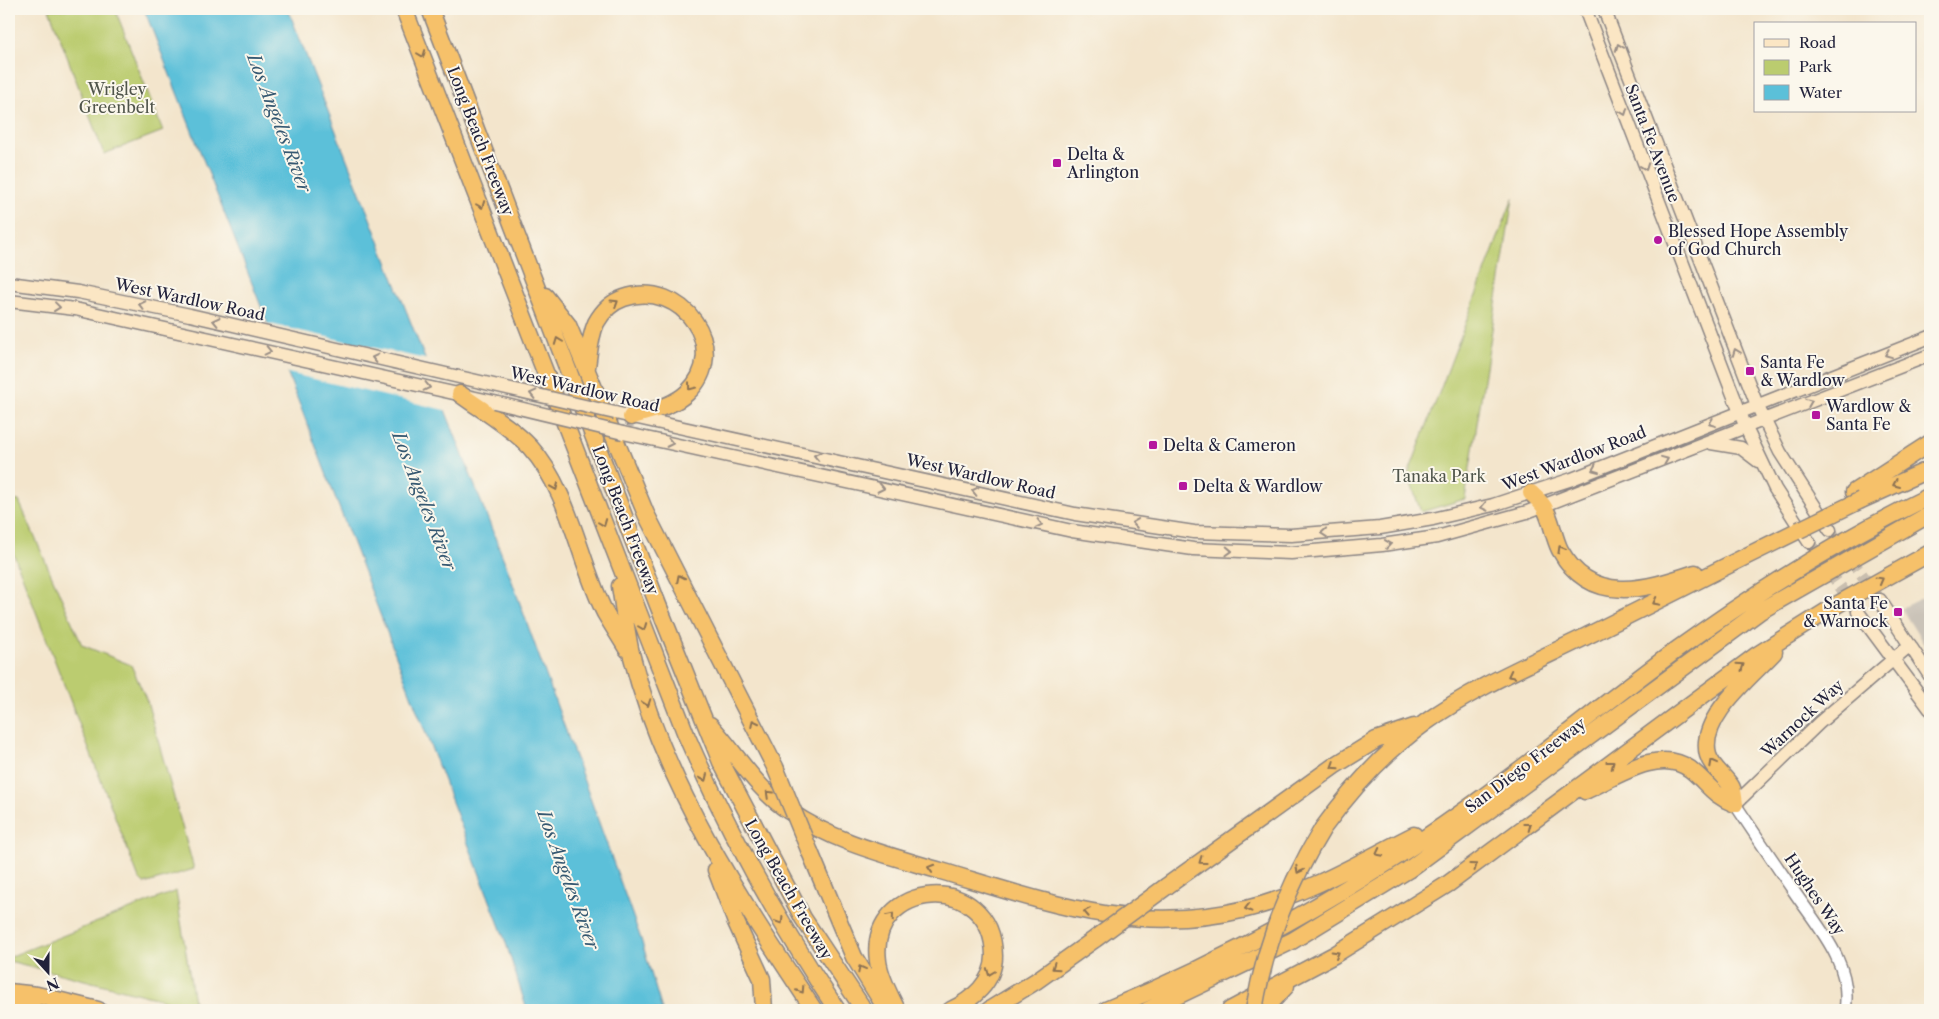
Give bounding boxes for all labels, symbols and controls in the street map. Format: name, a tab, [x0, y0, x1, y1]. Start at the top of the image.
legend	[1754, 22, 1916, 112]
text: Road	[1799, 33, 1836, 52]
one-way arrow	[1614, 43, 1625, 52]
water label: Los Angeles River	[242, 48, 316, 197]
one-way arrow	[415, 49, 426, 58]
text: Park	[1799, 57, 1833, 76]
street label: Long Beach Freeway	[443, 63, 519, 220]
park label: Wrigley Greenbelt	[79, 79, 156, 117]
street label: Santa Fe Avenue	[1621, 81, 1685, 205]
text: Water	[1798, 83, 1843, 102]
one-way arrow	[1618, 107, 1629, 116]
place label: Delta & Arlington	[1066, 144, 1139, 182]
marker: Delta & Arlington	[1051, 157, 1063, 169]
one-way arrow	[1639, 163, 1649, 171]
one-way arrow	[475, 201, 485, 209]
place label: Blessed Hope Assembly of God Church	[1668, 221, 1849, 259]
marker: Blessed Hope Assembly of God Church	[1652, 234, 1664, 246]
street label: West Wardlow Road	[112, 273, 267, 325]
one-way arrow	[138, 300, 147, 311]
one-way arrow	[610, 300, 619, 310]
one-way arrow	[53, 301, 61, 312]
one-way arrow	[212, 316, 221, 327]
one-way arrow	[553, 338, 563, 346]
one-way arrow	[263, 345, 272, 356]
one-way arrow	[1884, 347, 1893, 358]
one-way arrow	[1731, 348, 1742, 357]
place label: Santa Fe & Wardlow	[1760, 352, 1845, 390]
one-way arrow	[370, 353, 379, 364]
street label: West Wardlow Road	[507, 362, 662, 416]
marker: Santa Fe & Wardlow	[1744, 365, 1756, 377]
one-way arrow	[422, 381, 431, 391]
one-way arrow	[688, 381, 697, 391]
one-way arrow	[529, 389, 538, 400]
place label: Wardlow & Santa Fe	[1825, 396, 1911, 434]
one-way arrow	[1804, 398, 1813, 409]
marker: Wardlow & Santa Fe	[1810, 409, 1822, 421]
one-way arrow	[1708, 416, 1717, 427]
street label: West Wardlow Road	[1498, 421, 1649, 495]
water label: Los Angeles River	[387, 426, 461, 575]
place label: Delta & Cameron	[1163, 435, 1296, 455]
one-way arrow	[666, 437, 675, 447]
marker: Delta & Cameron	[1147, 439, 1159, 451]
street label: Long Beach Freeway	[588, 442, 664, 599]
street label: West Wardlow Road	[903, 449, 1058, 503]
one-way arrow	[812, 451, 821, 462]
one-way arrow	[1660, 456, 1669, 466]
one-way arrow	[1591, 463, 1600, 474]
park label: Tanaka Park	[1392, 466, 1487, 486]
place label: Delta & Wardlow	[1193, 476, 1323, 496]
one-way arrow	[1892, 478, 1901, 489]
marker: Delta & Wardlow	[1177, 480, 1189, 492]
one-way arrow	[548, 482, 559, 491]
one-way arrow	[876, 482, 885, 493]
one-way arrow	[971, 486, 980, 497]
one-way arrow	[1479, 501, 1488, 512]
one-way arrow	[597, 518, 607, 527]
one-way arrow	[1035, 518, 1044, 528]
one-way arrow	[1130, 518, 1139, 528]
one-way arrow	[1319, 527, 1327, 538]
one-way arrow	[1383, 540, 1392, 550]
one-way arrow	[1225, 545, 1233, 556]
one-way arrow	[1557, 546, 1567, 555]
one-way arrow	[676, 574, 686, 583]
one-way arrow	[1874, 576, 1883, 586]
place label: Santa Fe & Warnock	[1803, 593, 1889, 631]
one-way arrow	[1652, 596, 1661, 606]
marker: Santa Fe & Warnock	[1892, 606, 1904, 618]
one-way arrow	[637, 622, 647, 631]
one-way arrow	[1735, 663, 1745, 672]
one-way arrow	[1507, 668, 1516, 679]
street label: Warnock Way	[1756, 674, 1848, 762]
one-way arrow	[641, 698, 651, 707]
street label: San Diego Freeway	[1461, 713, 1590, 817]
one-way arrow	[750, 719, 760, 728]
one-way arrow	[1330, 759, 1339, 769]
one-way arrow	[1709, 759, 1719, 768]
one-way arrow	[1605, 761, 1614, 769]
one-way arrow	[698, 773, 709, 782]
one-way arrow	[766, 791, 775, 800]
water label: Los Angeles River	[532, 805, 604, 954]
street label: Long Beach Freeway	[741, 815, 838, 964]
one-way arrow	[1522, 823, 1531, 831]
one-way arrow	[1375, 846, 1384, 857]
street label: Hughes Way	[1780, 849, 1850, 940]
one-way arrow	[1198, 855, 1208, 864]
one-way arrow	[927, 863, 936, 873]
one-way arrow	[1468, 863, 1477, 872]
one-way arrow	[1295, 865, 1305, 874]
one-way arrow	[1244, 902, 1253, 913]
one-way arrow	[1083, 908, 1092, 918]
one-way arrow	[886, 912, 895, 921]
one-way arrow	[773, 916, 783, 925]
north arrow	[22, 946, 72, 996]
one-way arrow	[1331, 950, 1340, 960]
one-way arrow	[1052, 962, 1061, 970]
one-way arrow	[857, 965, 867, 974]
one-way arrow	[985, 967, 996, 976]
text: N	[44, 974, 62, 995]
one-way arrow	[795, 984, 804, 994]

